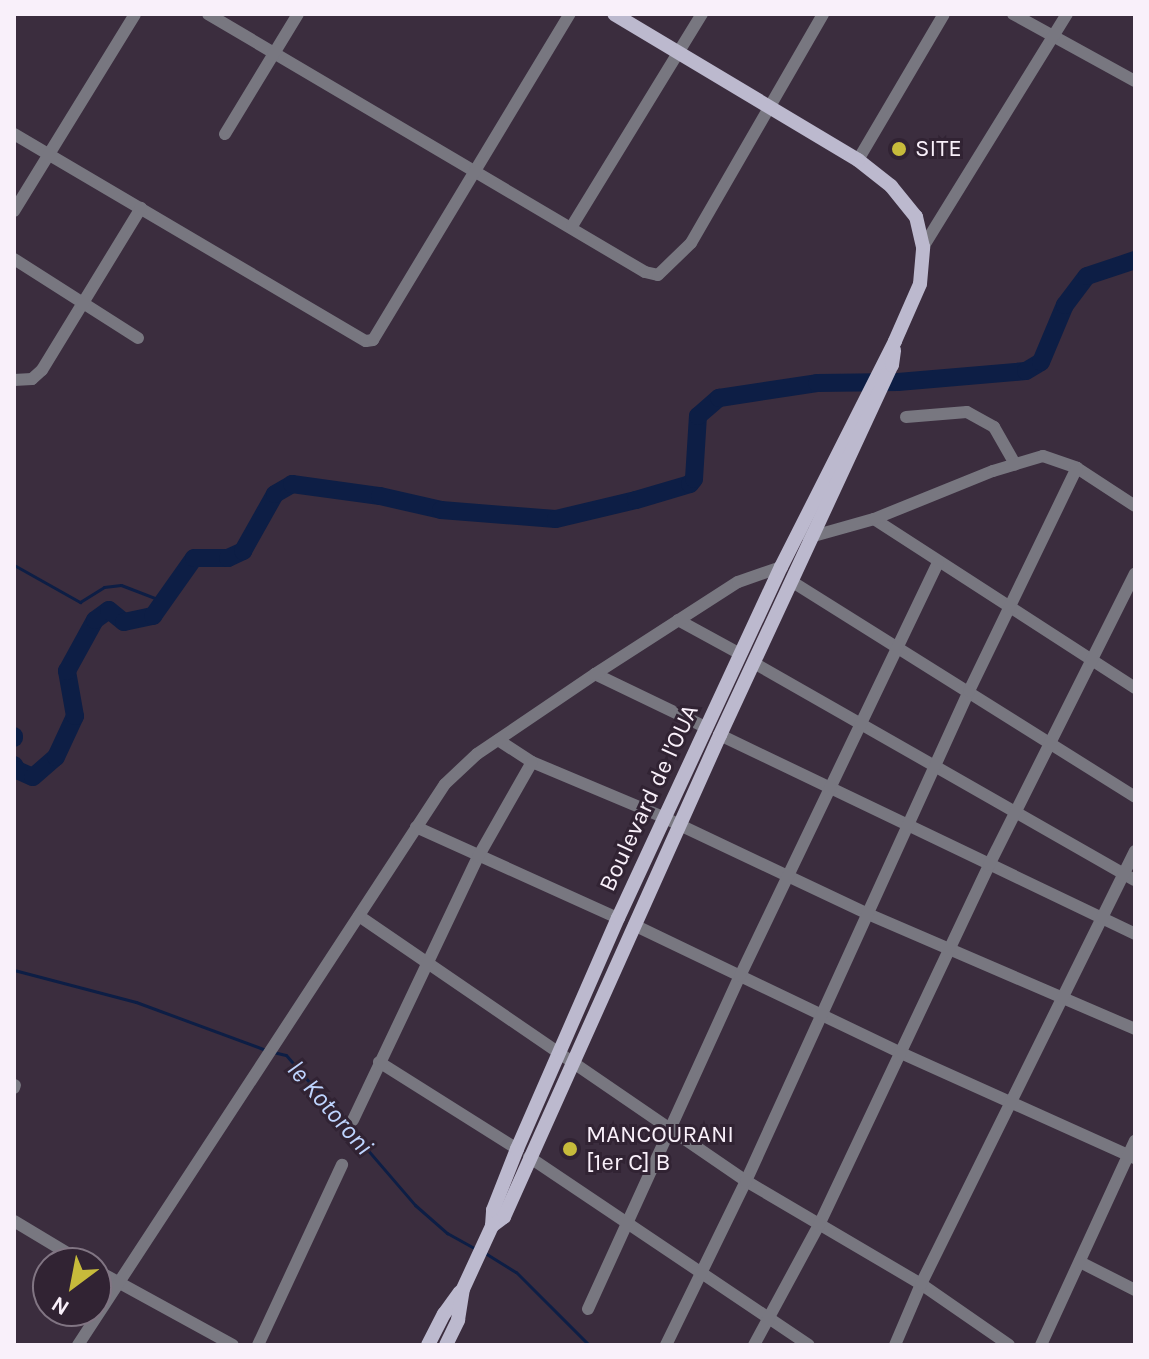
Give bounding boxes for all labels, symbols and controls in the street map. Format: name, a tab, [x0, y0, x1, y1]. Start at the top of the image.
place label: SITE	[915, 135, 962, 163]
marker: SITE	[890, 140, 908, 158]
street label: Boulevard de l'OUA	[593, 700, 705, 896]
water label: le Kotoroni	[280, 1054, 380, 1162]
place label: MANCOURANI [1er C] B	[586, 1121, 734, 1177]
marker: MANCOURANI [1er C] B	[561, 1140, 579, 1158]
north arrow	[32, 1247, 112, 1327]
text: N	[47, 1290, 74, 1321]

